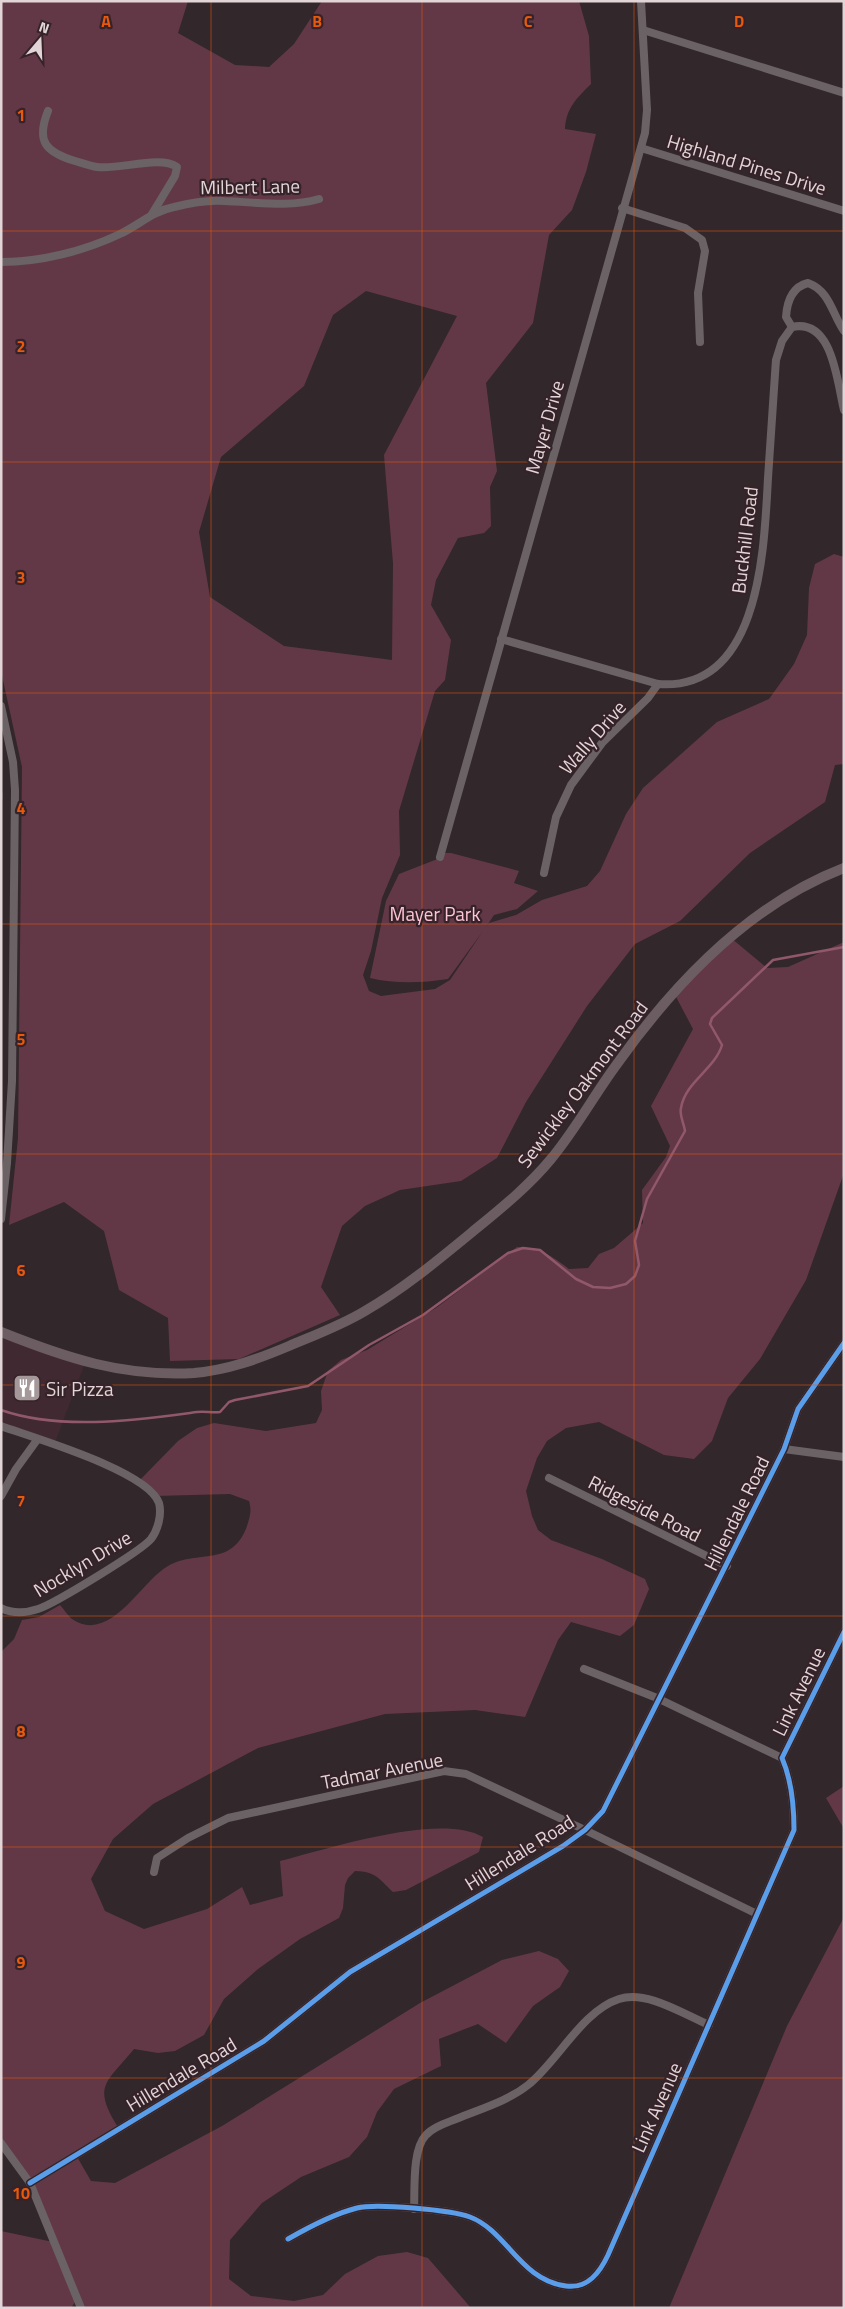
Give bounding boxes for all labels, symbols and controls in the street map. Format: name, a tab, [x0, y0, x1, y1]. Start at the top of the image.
text: A	[101, 9, 111, 33]
text: B	[312, 9, 322, 33]
text: C	[524, 9, 533, 33]
text: D	[734, 9, 744, 33]
north arrow	[15, 15, 65, 65]
text: N	[36, 16, 52, 39]
text: 1	[17, 103, 25, 127]
street label: Highland Pines Drive	[664, 126, 830, 202]
street label: Milbert Lane	[200, 171, 300, 201]
text: 2	[17, 334, 25, 358]
street label: Mayer Drive	[517, 377, 571, 477]
street label: Buckhill Road	[723, 485, 765, 595]
text: 3	[17, 565, 25, 589]
street label: Wally Drive	[552, 694, 632, 780]
text: 4	[17, 796, 26, 820]
park label: Mayer Park	[389, 899, 481, 928]
street label: Sewickley Oakmont Road	[510, 995, 654, 1173]
text: 5	[17, 1027, 26, 1051]
text: 6	[17, 1258, 26, 1282]
restaurant icon: Sir Pizza	[12, 1373, 42, 1403]
place label: Sir Pizza	[46, 1374, 114, 1403]
street label: Hillendale Road	[696, 1451, 776, 1575]
street label: Ridgeside Road	[584, 1467, 706, 1549]
text: 7	[17, 1489, 25, 1513]
street label: Nocklyn Drive	[28, 1522, 136, 1604]
street label: Link Avenue	[764, 1641, 832, 1741]
text: 8	[17, 1719, 26, 1743]
street label: Tadmar Avenue	[319, 1744, 445, 1796]
street label: Hillendale Road	[459, 1807, 579, 1897]
text: 9	[17, 1950, 26, 1974]
street label: Hillendale Road	[120, 2030, 242, 2118]
street label: Link Avenue	[623, 2057, 689, 2157]
text: 10	[12, 2181, 30, 2205]

